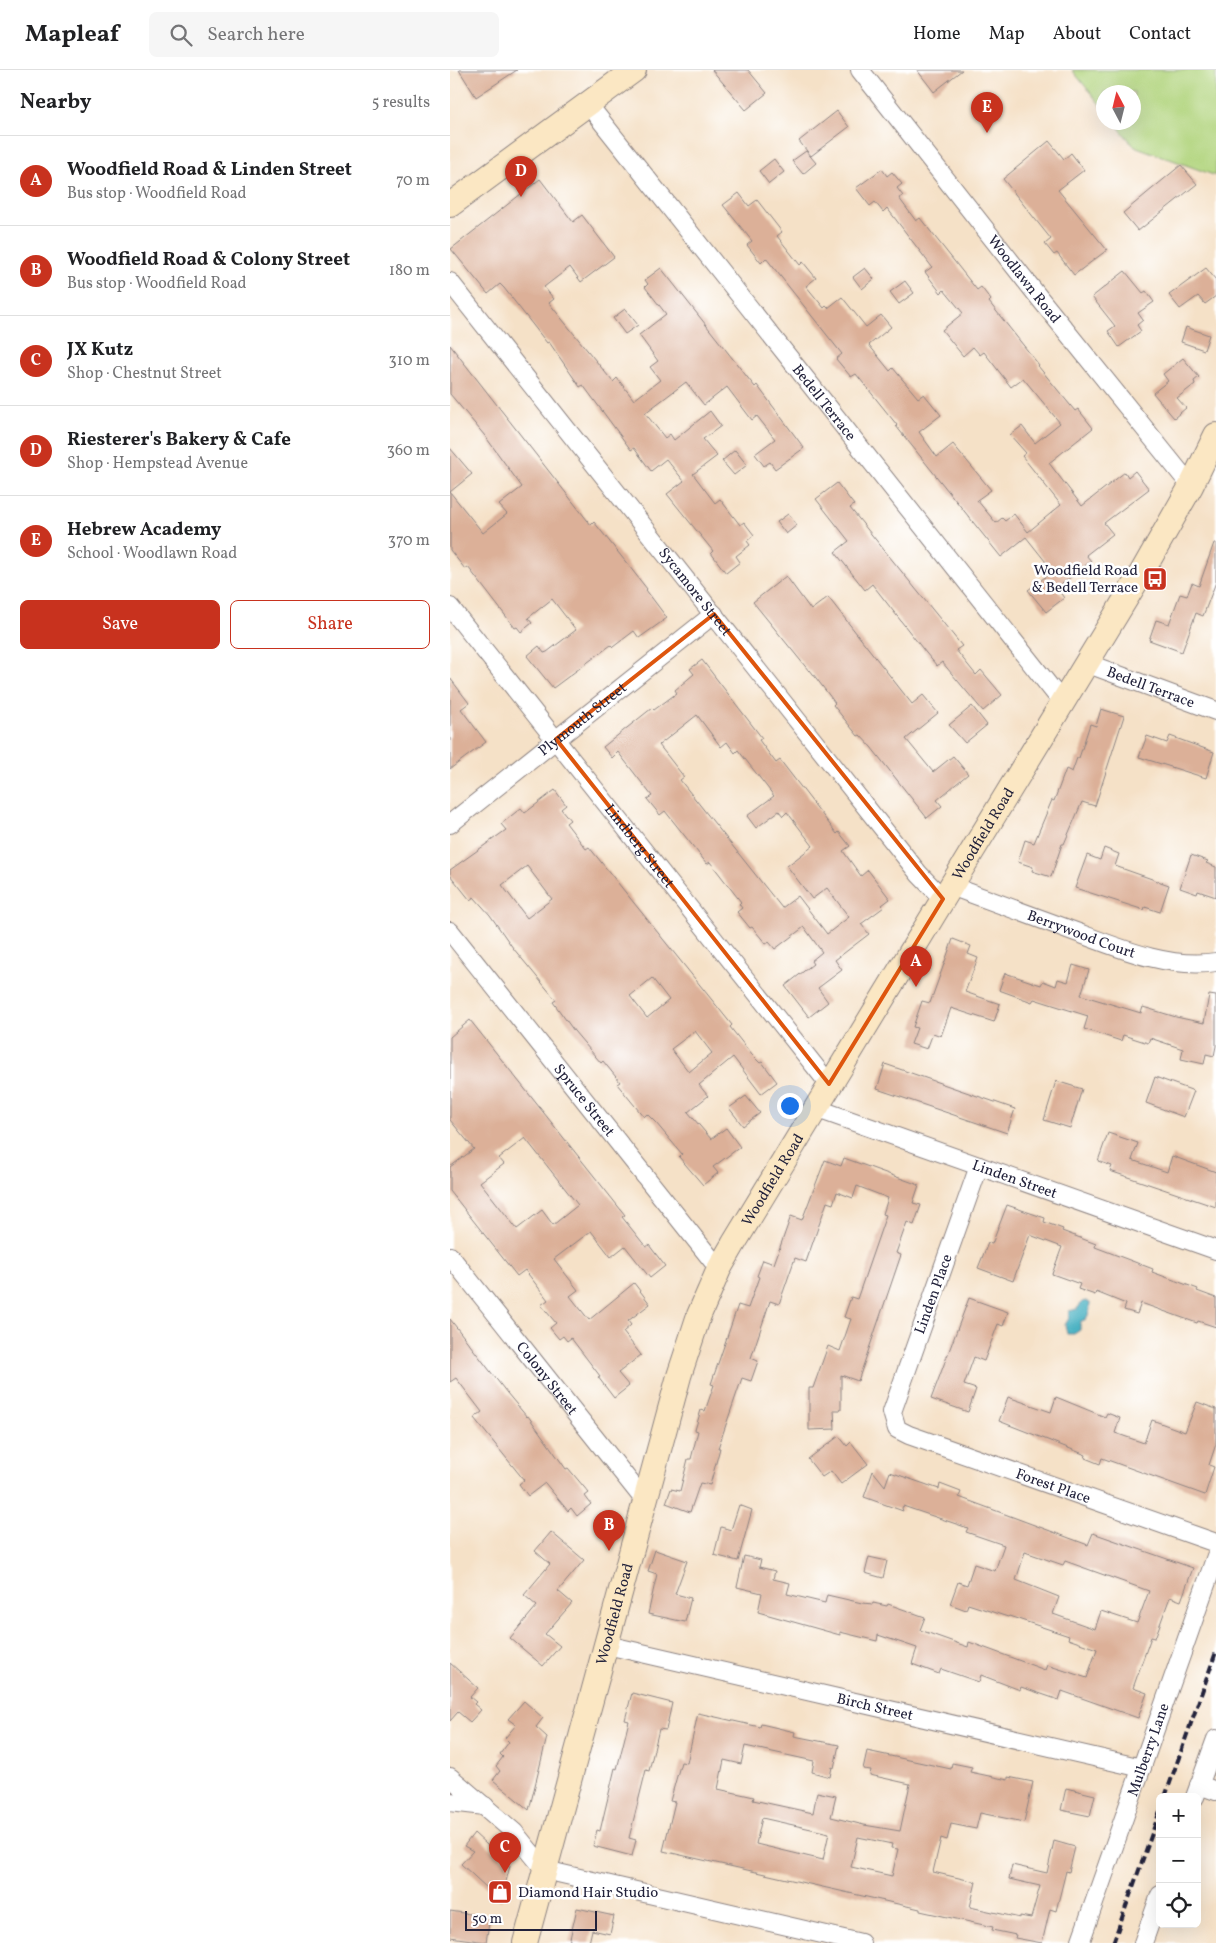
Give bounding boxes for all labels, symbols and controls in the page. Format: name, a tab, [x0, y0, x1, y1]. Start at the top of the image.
search box	[149, 12, 499, 57]
text: Mapleaf	[25, 18, 119, 52]
icon: search	[167, 21, 195, 49]
text: Search here	[207, 22, 305, 48]
text: Home	[913, 22, 961, 47]
text: Map	[989, 22, 1025, 47]
text: About	[1053, 22, 1101, 47]
text: Contact	[1129, 22, 1191, 47]
north arrow	[1096, 85, 1141, 130]
text: Nearby	[20, 88, 91, 117]
text: 5 results	[372, 92, 430, 114]
pin: E	[971, 92, 1003, 133]
pin: D	[505, 156, 537, 197]
text: Woodfield Road & Linden Street	[67, 157, 352, 183]
text: A	[30, 170, 42, 192]
text: 70 m	[396, 170, 430, 192]
text: Bus stop · Woodfield Road	[67, 183, 247, 205]
street label: Woodlawn Road	[982, 231, 1065, 329]
text: Woodfield Road & Colony Street	[67, 247, 350, 273]
text: B	[31, 260, 41, 282]
text: 180 m	[389, 260, 430, 282]
text: Bus stop · Woodfield Road	[67, 273, 247, 295]
text: JX Kutz	[67, 337, 133, 363]
text: C	[31, 350, 41, 372]
text: 310 m	[389, 350, 430, 372]
street label: Bedell Terrace	[786, 361, 860, 446]
text: Shop · Chestnut Street	[67, 363, 222, 385]
text: Riesterer's Bakery & Cafe	[67, 427, 291, 453]
text: D	[30, 440, 42, 462]
text: 360 m	[387, 440, 430, 462]
text: Shop · Hempstead Avenue	[67, 453, 248, 475]
text: Hebrew Academy	[67, 517, 222, 543]
text: E	[31, 530, 41, 552]
text: 370 m	[388, 530, 430, 552]
text: School · Woodlawn Road	[67, 543, 237, 565]
street label: Sycamore Street	[652, 544, 736, 641]
place label: Woodfield Road & Bedell Terrace	[1032, 561, 1138, 599]
bus stop icon: Woodfield Road & Bedell Terrace	[1142, 566, 1168, 592]
button: Save	[20, 600, 220, 649]
button: Share	[230, 600, 430, 649]
street label: Bedell Terrace	[1103, 662, 1197, 714]
street label: Plymouth Street	[535, 678, 632, 762]
street label: Woodfield Road	[948, 784, 1020, 885]
street label: Lindberg Street	[599, 800, 679, 893]
street label: Berrywood Court	[1024, 906, 1138, 965]
pin: A	[900, 946, 932, 987]
street label: Spruce Street	[548, 1060, 619, 1142]
your location	[777, 1093, 803, 1119]
street label: Woodfield Road	[738, 1130, 810, 1231]
street label: Linden Street	[969, 1155, 1060, 1205]
street label: Linden Place	[910, 1252, 959, 1338]
street label: Colony Street	[510, 1338, 582, 1420]
street label: Forest Place	[1012, 1464, 1093, 1510]
pin: B	[593, 1510, 625, 1551]
street label: Woodfield Road	[592, 1561, 640, 1668]
street label: Birch Street	[834, 1689, 915, 1727]
street label: Mulberry Lane	[1123, 1701, 1175, 1799]
map controls	[1156, 1793, 1201, 1928]
button: +	[1156, 1793, 1201, 1838]
pin: C	[489, 1832, 521, 1873]
button: −	[1156, 1838, 1201, 1883]
shop icon: Diamond Hair Studio	[487, 1879, 513, 1905]
place label: Diamond Hair Studio	[518, 1883, 658, 1904]
button: locate	[1156, 1883, 1201, 1928]
scale bar	[465, 1908, 598, 1931]
text: 50 m	[472, 1910, 502, 1929]

